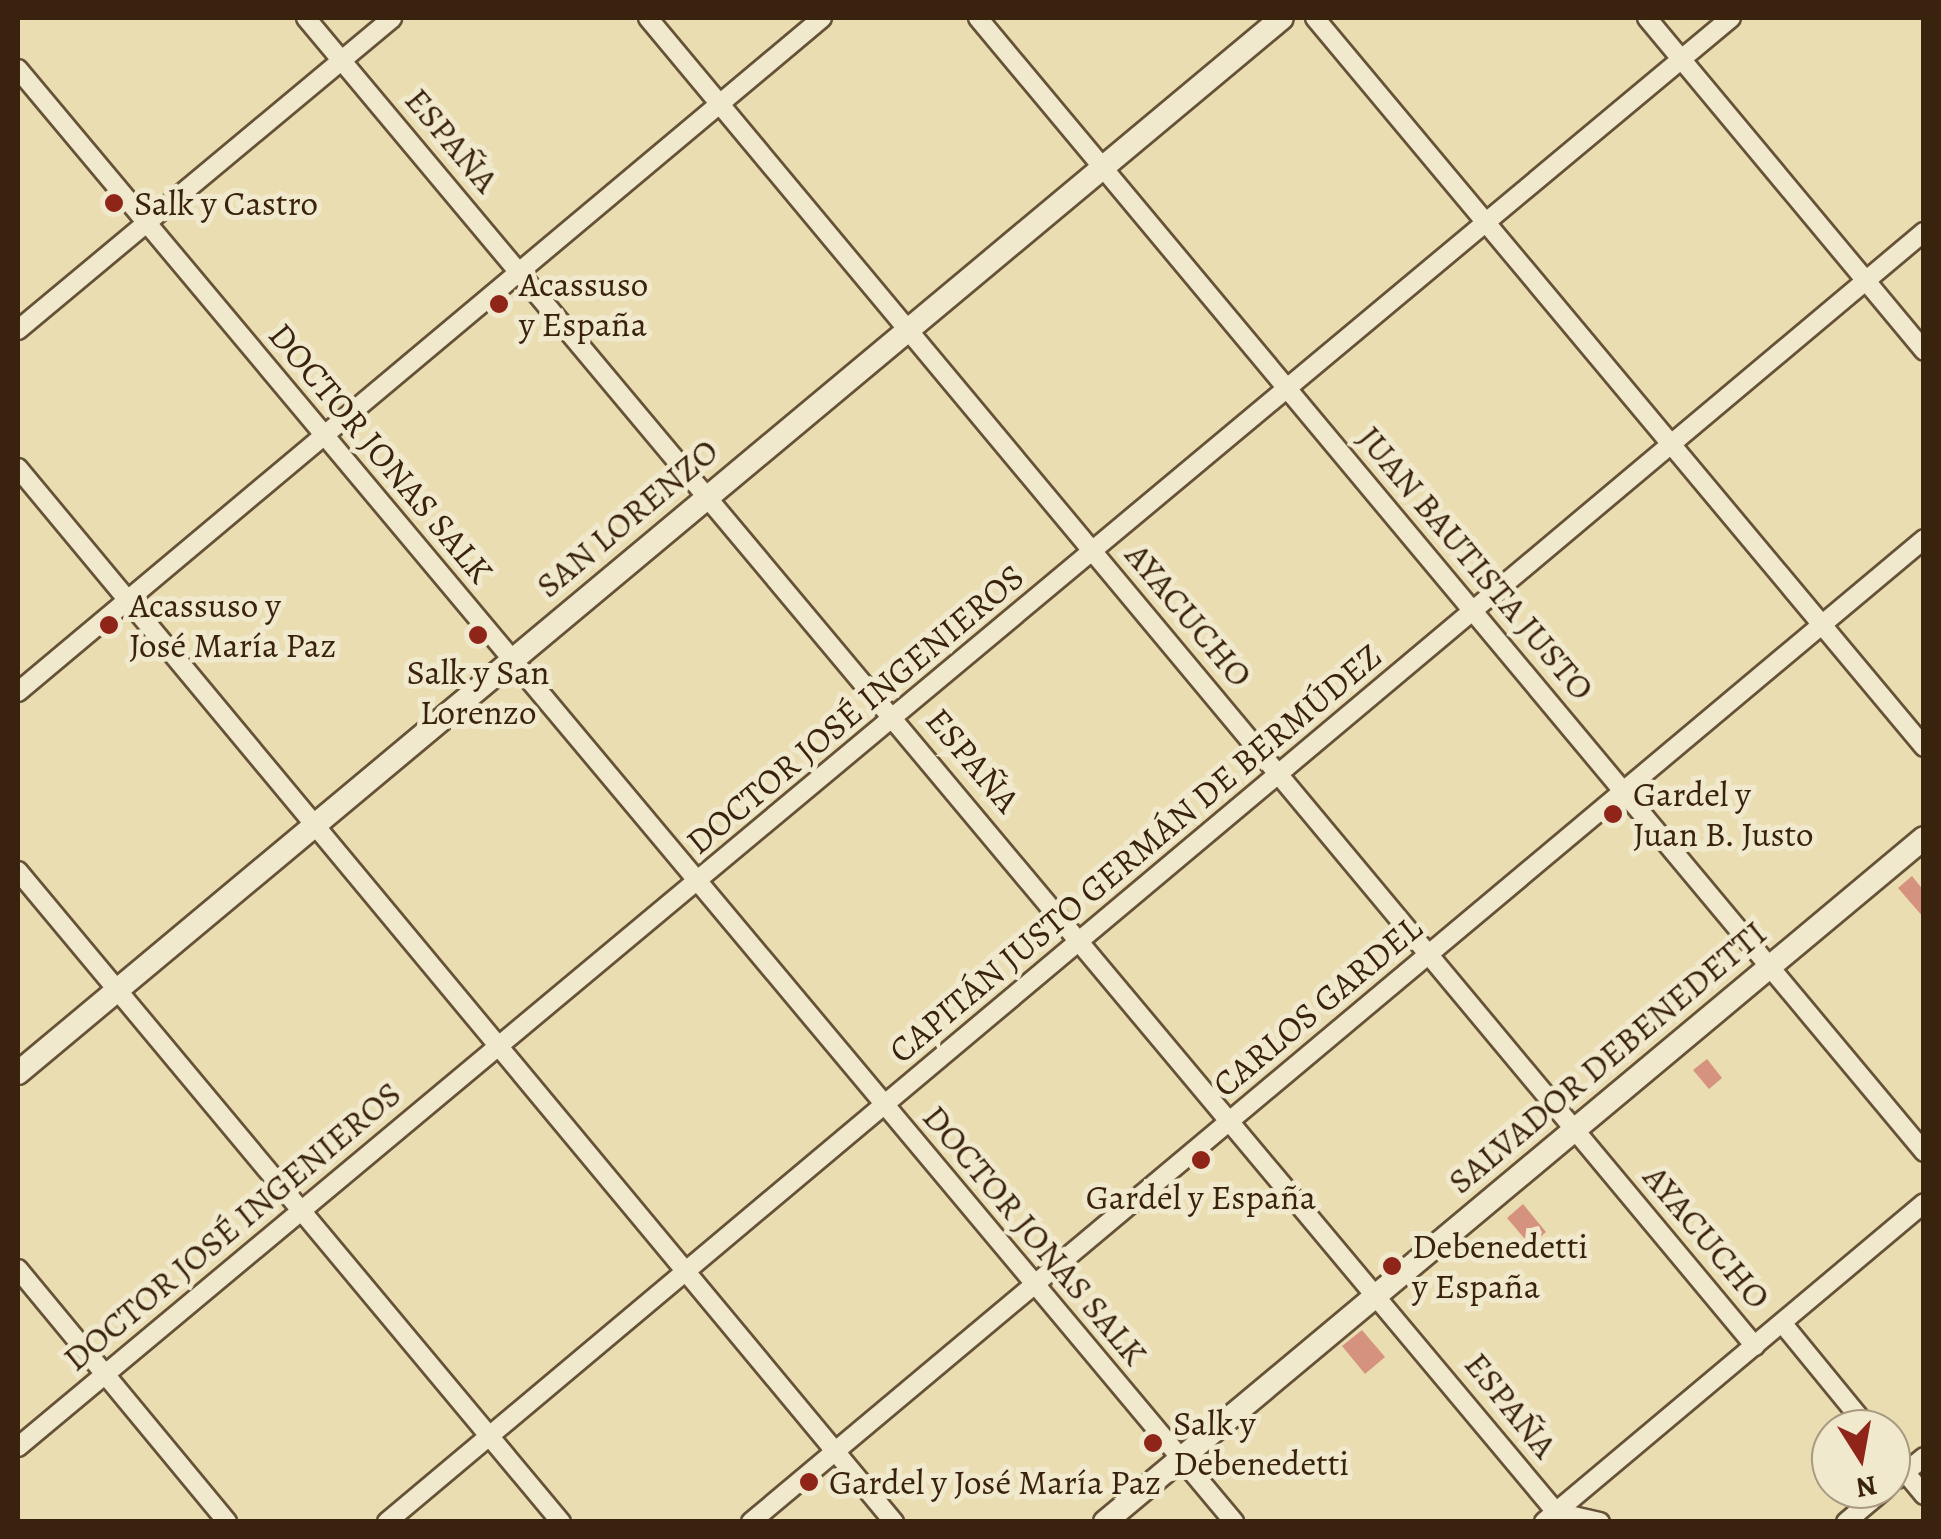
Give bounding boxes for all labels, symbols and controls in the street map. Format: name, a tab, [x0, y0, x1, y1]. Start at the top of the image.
street label: ESPAÑA	[396, 79, 508, 201]
place label: Salk y Castro	[134, 182, 318, 224]
marker: Salk y Castro	[103, 192, 125, 214]
place label: Acassuso y España	[519, 263, 648, 345]
marker: Acassuso y España	[488, 293, 510, 315]
street label: DOCTOR JONAS SALK	[260, 314, 502, 592]
street label: JUAN BAUTISTA JUSTO	[1349, 417, 1603, 709]
street label: SAN LORENZO	[528, 430, 726, 606]
street label: AYACUCHO	[1117, 535, 1261, 695]
street label: DOCTOR JOSÉ INGENIEROS	[678, 555, 1032, 863]
place label: Acassuso y José María Paz	[129, 584, 336, 666]
marker: Acassuso y José María Paz	[98, 614, 120, 636]
marker: Salk y San Lorenzo	[467, 624, 489, 646]
street label: CAPITÁN JUSTO GERMÁN DE BERMÚDEZ	[880, 635, 1390, 1071]
place label: Salk y San Lorenzo	[407, 651, 549, 733]
street label: ESPAÑA	[917, 699, 1029, 821]
place label: Gardel y Juan B. Justo	[1633, 773, 1814, 855]
marker: Gardel y Juan B. Justo	[1602, 803, 1624, 825]
street label: CARLOS GARDEL	[1204, 907, 1430, 1105]
street label: SALVADOR DEBENEDETTI	[1440, 912, 1774, 1202]
street label: DOCTOR JOSÉ INGENIEROS	[55, 1072, 409, 1380]
street label: DOCTOR JONAS SALK	[914, 1096, 1156, 1374]
marker: Gardel y España	[1190, 1149, 1212, 1171]
street label: AYACUCHO	[1635, 1157, 1779, 1317]
place label: Gardel y España	[1086, 1176, 1316, 1218]
place label: Debenedetti y España	[1412, 1225, 1588, 1307]
marker: Debenedetti y España	[1381, 1255, 1403, 1277]
street label: ESPAÑA	[1456, 1344, 1566, 1466]
place label: Salk y Debenedetti	[1173, 1402, 1349, 1484]
north arrow	[1811, 1409, 1911, 1509]
marker: Salk y Debenedetti	[1142, 1432, 1164, 1454]
place label: Gardel y José María Paz	[829, 1461, 1161, 1503]
text: N	[1853, 1466, 1880, 1507]
marker: Gardel y José María Paz	[798, 1471, 820, 1493]

